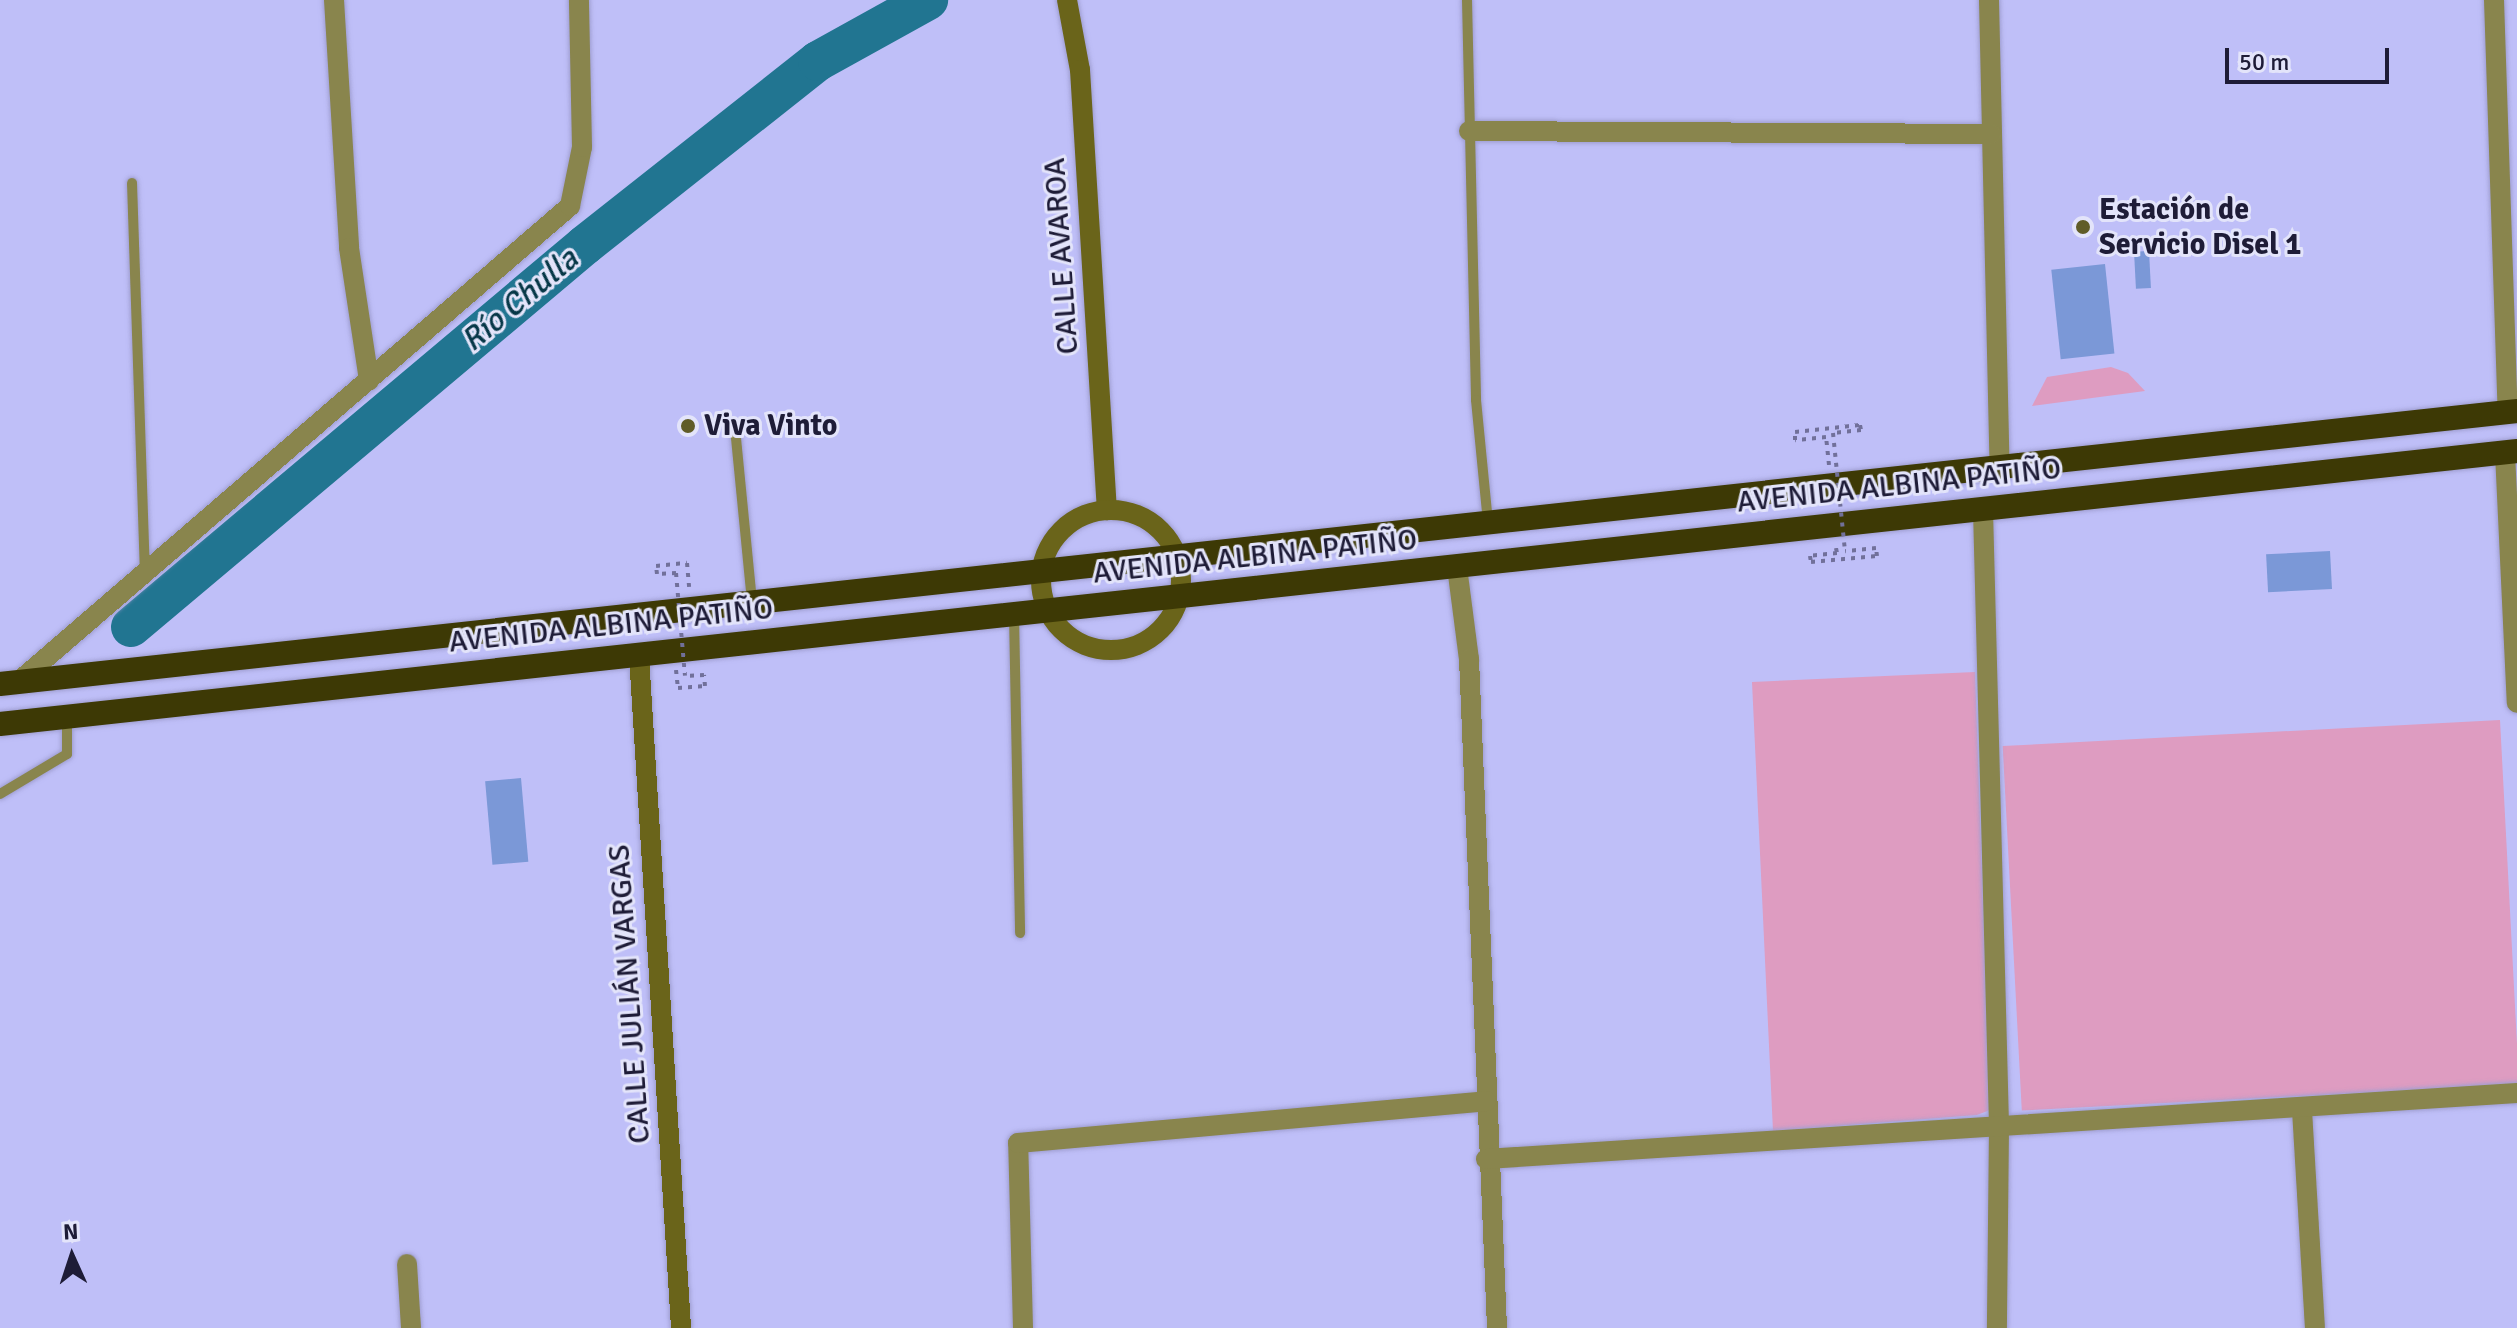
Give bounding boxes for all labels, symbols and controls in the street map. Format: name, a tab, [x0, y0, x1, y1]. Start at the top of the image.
scale bar	[2229, 32, 2393, 82]
text: 50 m	[2239, 47, 2289, 77]
street label: CALLE AVAROA	[1037, 157, 1087, 355]
place label: Estación de Servicio Disel 1	[2099, 192, 2301, 262]
marker: Estación de Servicio Disel 1	[2074, 218, 2092, 236]
water label: Río Chulla	[454, 240, 586, 360]
place label: Viva Vinto	[704, 408, 837, 444]
marker: Viva Vinto	[679, 417, 697, 435]
street label: AVENIDA ALBINA PATIÑO	[1735, 451, 2063, 521]
street label: AVENIDA ALBINA PATIÑO	[1091, 522, 1419, 592]
street label: AVENIDA ALBINA PATIÑO	[447, 591, 775, 661]
street label: CALLE JULIÁN VARGAS	[602, 843, 658, 1145]
north arrow	[32, 1216, 112, 1296]
text: N	[62, 1218, 79, 1245]

